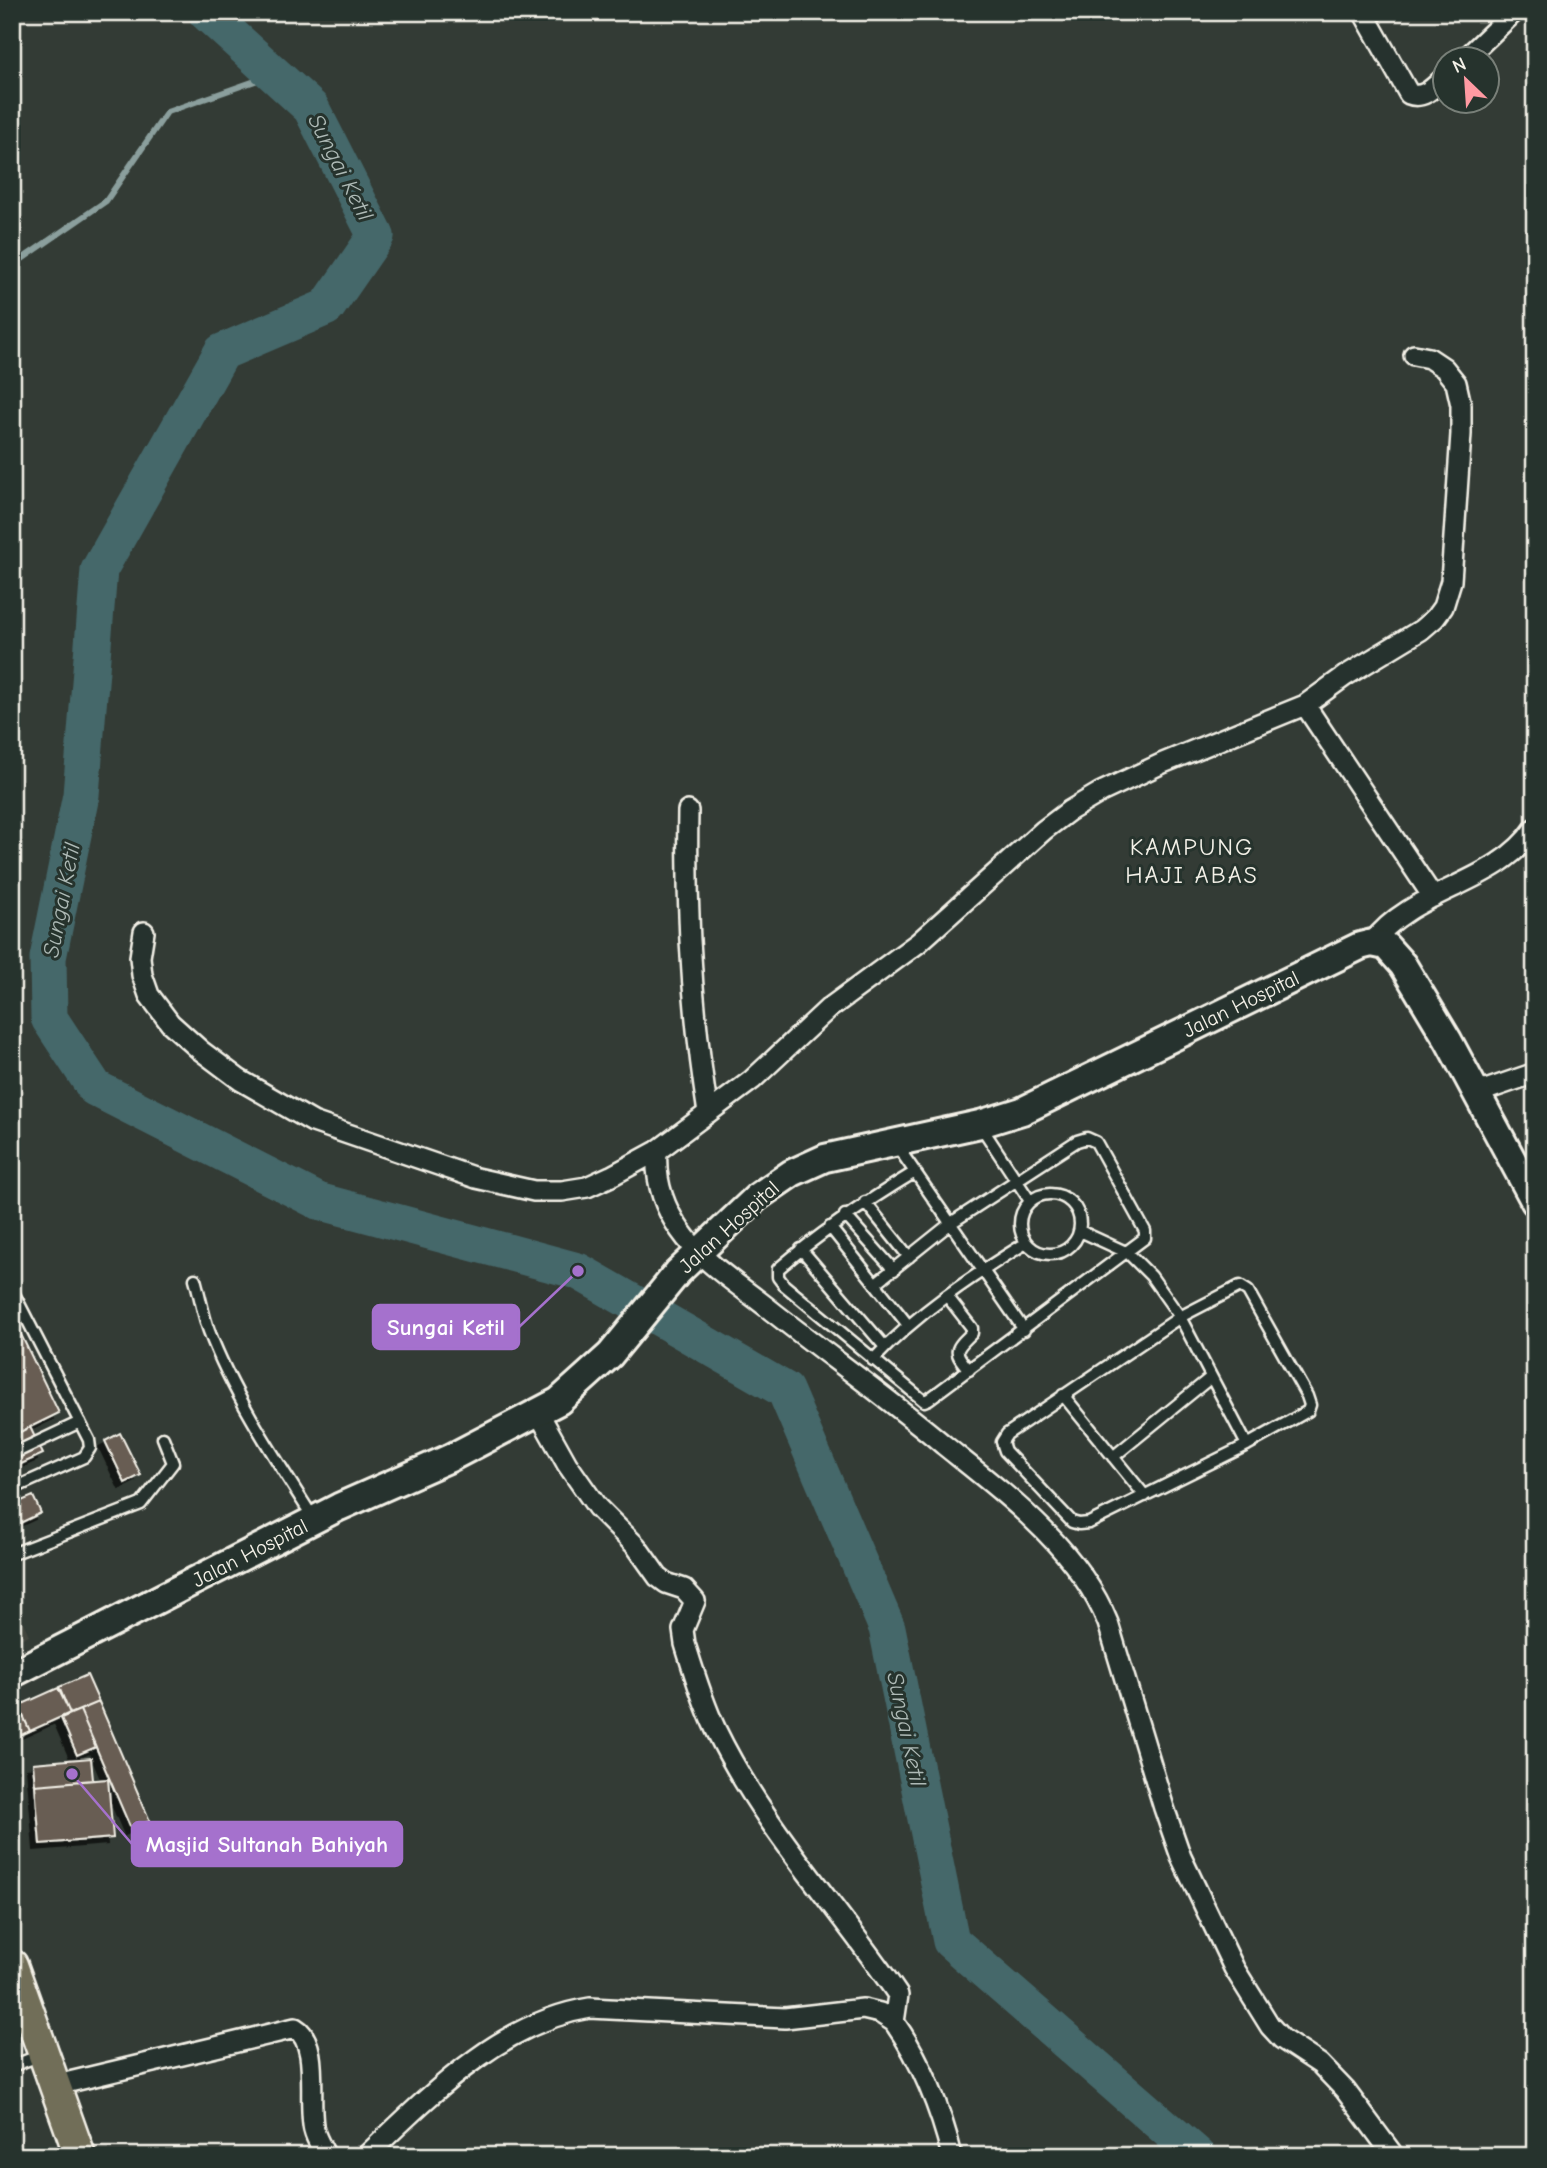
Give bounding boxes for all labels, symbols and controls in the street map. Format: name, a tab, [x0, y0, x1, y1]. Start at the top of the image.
north arrow	[1432, 46, 1502, 116]
text: N	[1449, 53, 1470, 78]
water label: Sungai Ketil	[302, 109, 379, 226]
district label: KAMPUNG HAJI ABAS	[1125, 833, 1259, 889]
water label: Sungai Ketil	[37, 840, 86, 960]
street label: Jalan Hospital	[1179, 966, 1303, 1042]
street label: Jalan Hospital	[674, 1176, 784, 1278]
callout: Sungai Ketil	[373, 1305, 519, 1349]
text: Sungai Ketil	[387, 1314, 505, 1341]
street label: Jalan Hospital	[188, 1514, 312, 1592]
water label: Sungai Ketil	[881, 1670, 932, 1790]
callout: Masjid Sultanah Bahiyah	[132, 1822, 402, 1866]
text: Masjid Sultanah Bahiyah	[146, 1831, 388, 1858]

